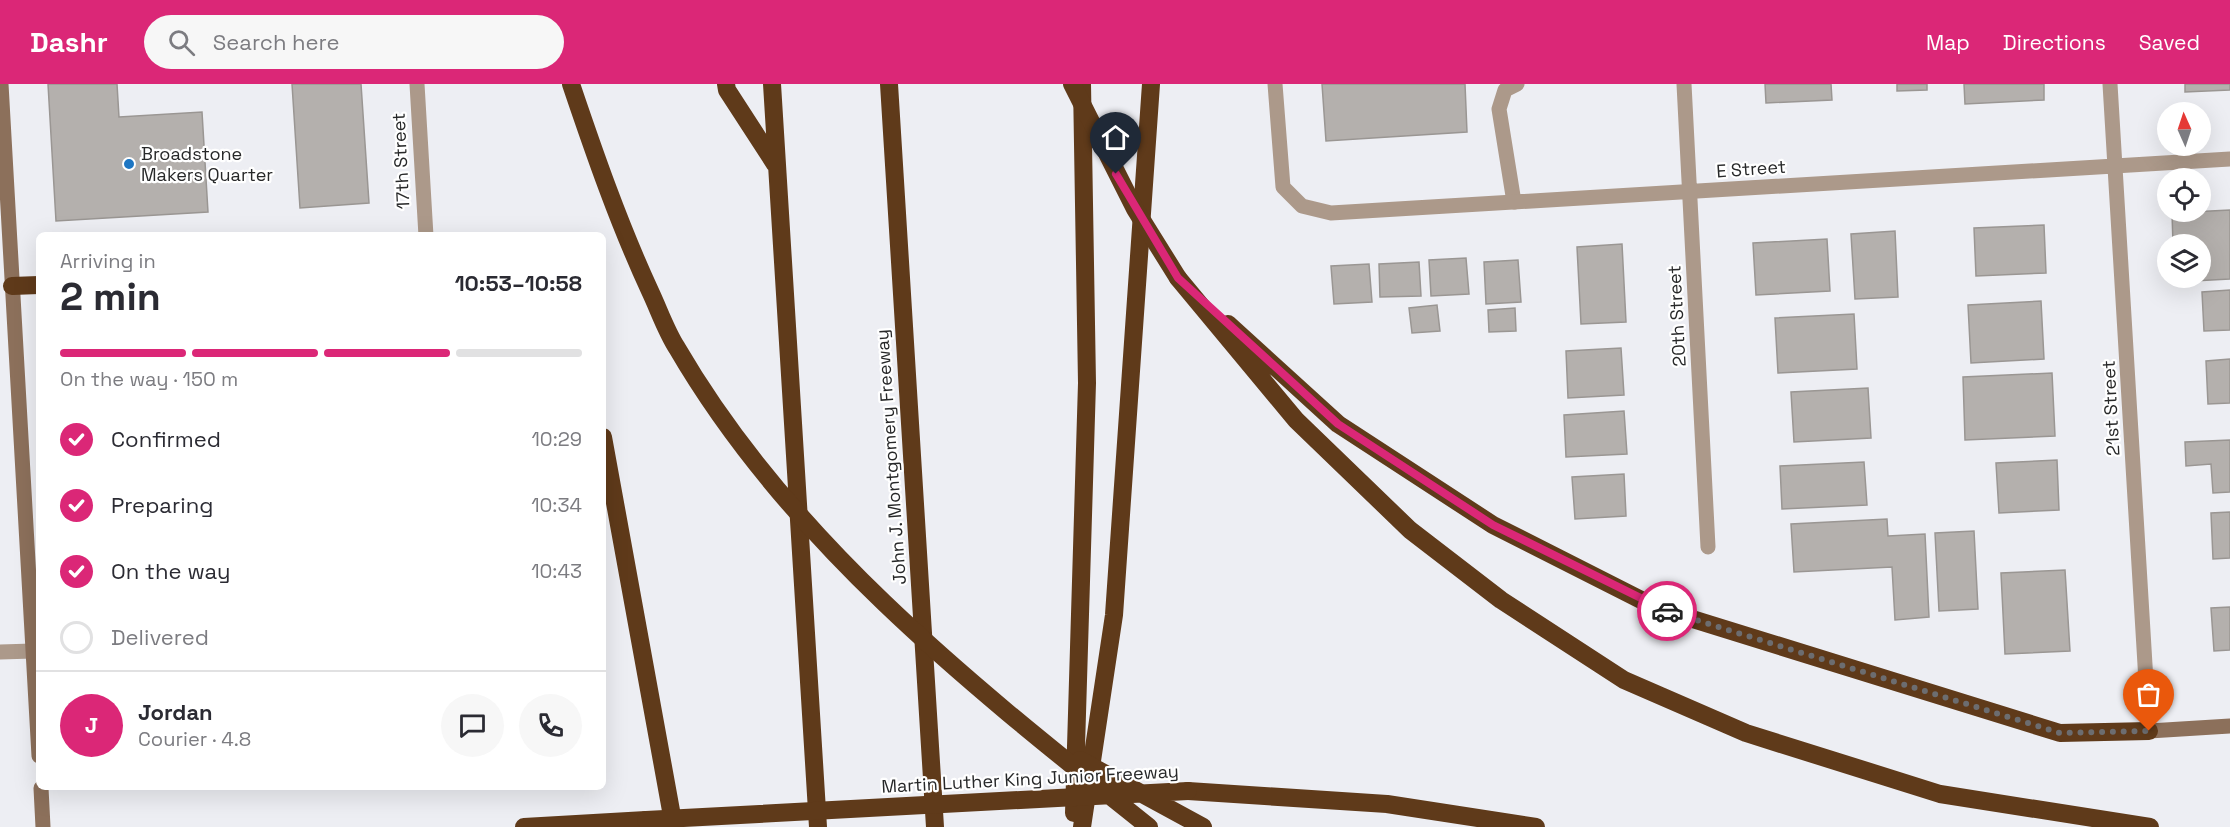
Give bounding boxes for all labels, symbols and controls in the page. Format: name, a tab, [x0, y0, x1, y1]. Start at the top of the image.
search box	[144, 15, 564, 69]
text: Dashr	[30, 24, 108, 60]
icon: search	[165, 26, 198, 59]
text: Search here	[213, 28, 340, 56]
text: Map	[1926, 29, 1970, 56]
text: Directions	[2003, 29, 2106, 56]
text: Saved	[2139, 29, 2200, 56]
north arrow	[2157, 102, 2211, 156]
map controls	[2157, 102, 2211, 288]
street label: 17th Street	[386, 112, 415, 210]
pin	[1090, 112, 1141, 174]
icon: home	[1099, 121, 1132, 154]
place label: Broadstone Makers Quarter	[141, 142, 273, 186]
street label: E Street	[1715, 155, 1787, 182]
marker: Broadstone Makers Quarter	[122, 157, 136, 171]
button: locate	[2157, 168, 2211, 222]
button: layers	[2157, 234, 2211, 288]
text: Arriving in	[60, 248, 156, 274]
street label: 20th Street	[1662, 265, 1691, 367]
text: 10:53–10:58	[455, 269, 582, 297]
text: 2 min	[60, 272, 161, 321]
street label: John J. Montgomery Freeway	[870, 329, 911, 585]
street label: 21st Street	[2097, 360, 2124, 456]
text: On the way · 150 m	[60, 366, 238, 392]
icon: check	[60, 423, 93, 456]
text: Confirmed	[111, 425, 221, 453]
text: 10:29	[532, 426, 582, 452]
icon: check	[60, 489, 93, 522]
text: Preparing	[111, 491, 213, 519]
text: 10:34	[531, 492, 582, 518]
icon: check	[60, 555, 93, 588]
text: On the way	[111, 557, 230, 585]
text: 10:43	[531, 558, 582, 584]
courier	[1637, 581, 1697, 641]
icon: car	[1651, 595, 1684, 628]
text: Delivered	[111, 623, 209, 651]
pin	[2123, 669, 2174, 731]
icon: bag	[2132, 678, 2165, 711]
button: chat	[441, 694, 504, 757]
button: phone	[519, 694, 582, 757]
text: Jordan	[138, 698, 213, 726]
text: J	[85, 711, 98, 739]
text: Courier · 4.8	[138, 726, 251, 752]
street label: Martin Luther King Junior Freeway	[881, 759, 1179, 798]

